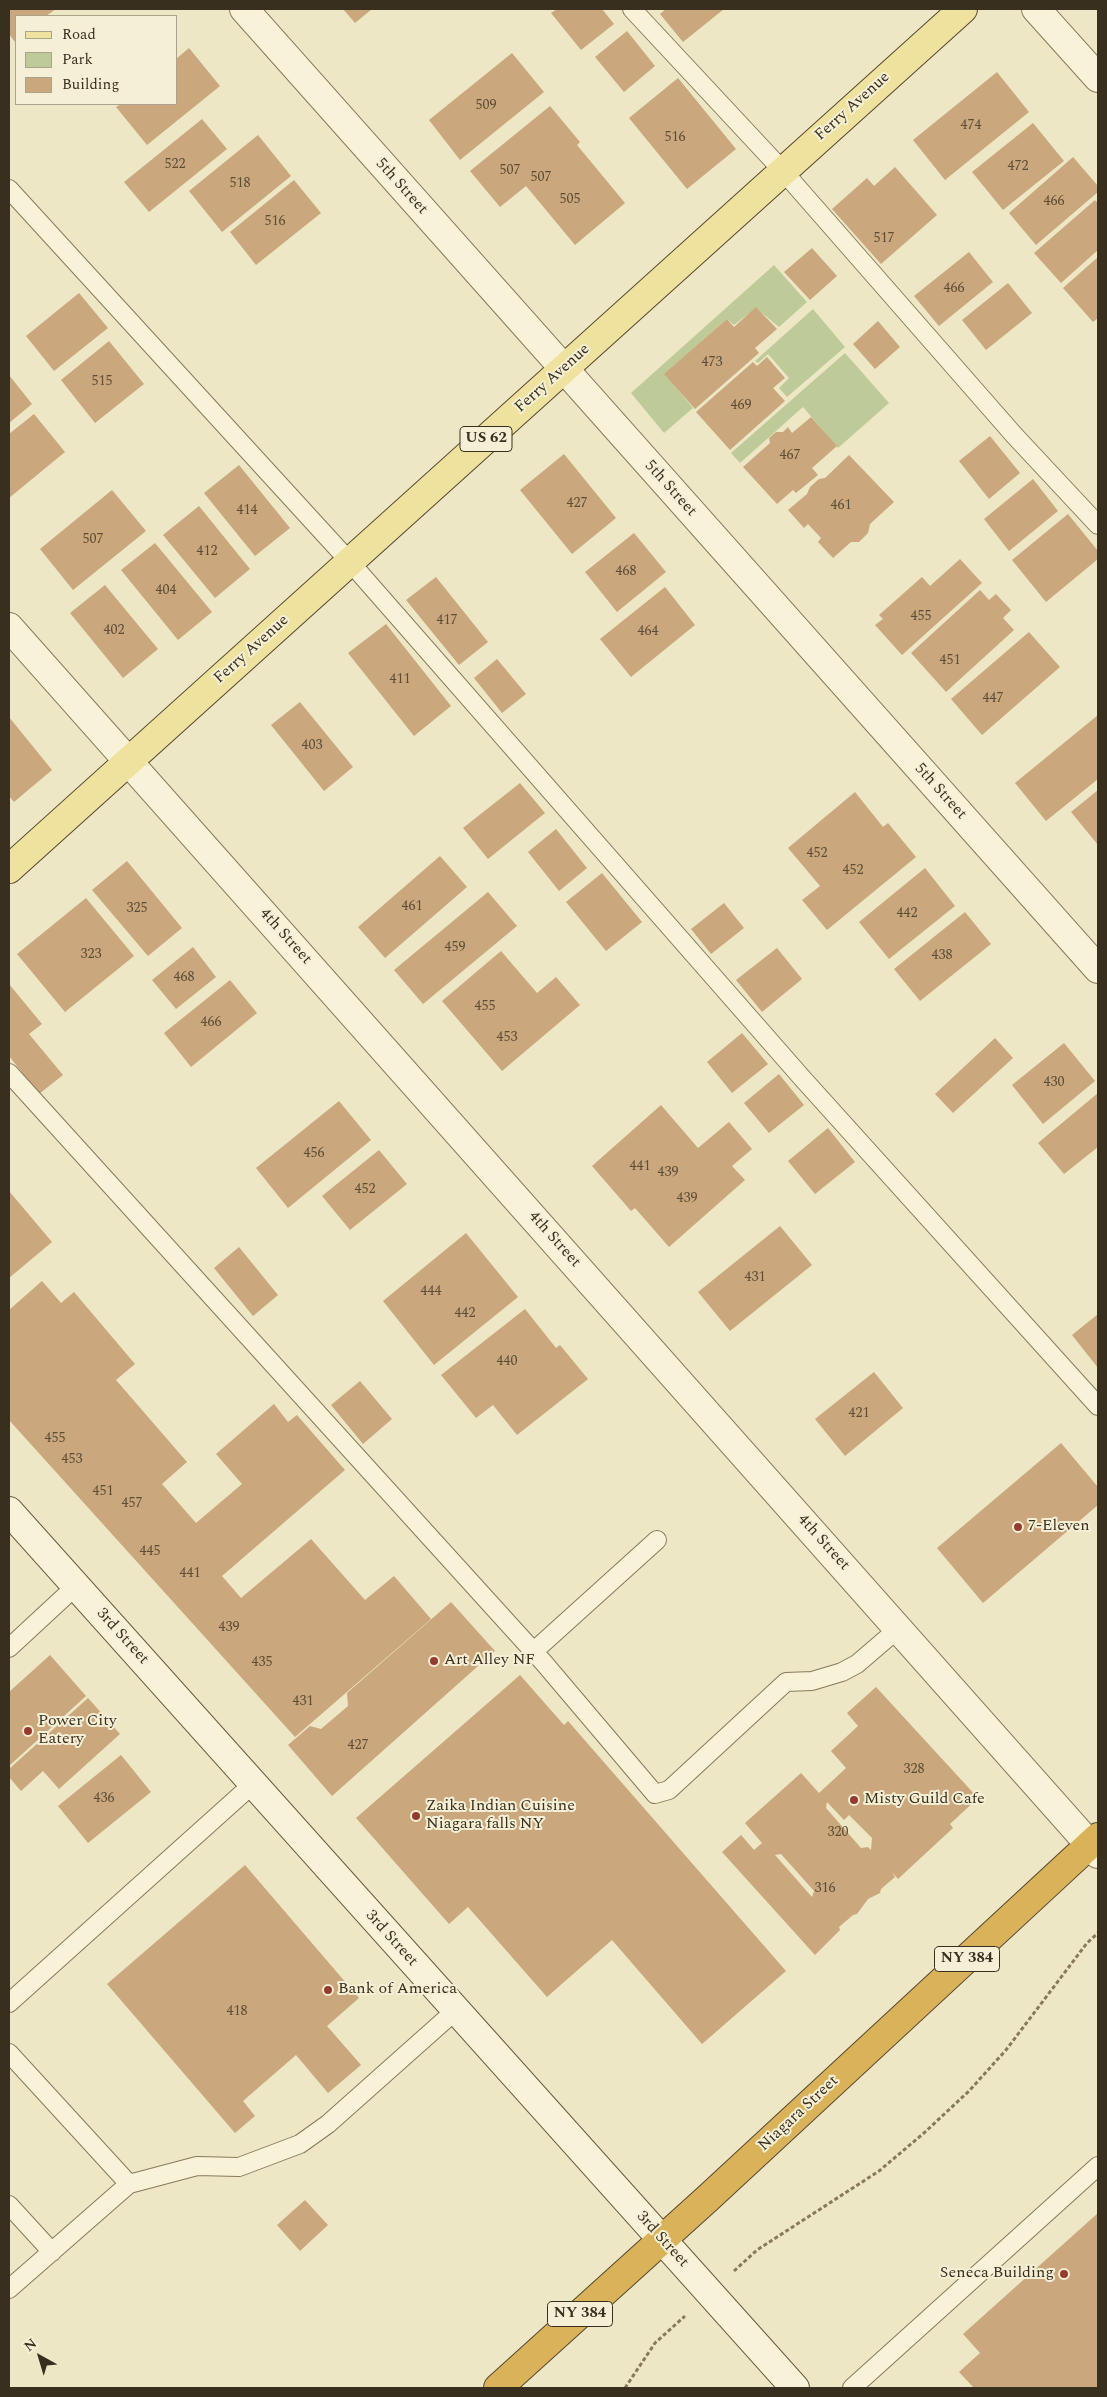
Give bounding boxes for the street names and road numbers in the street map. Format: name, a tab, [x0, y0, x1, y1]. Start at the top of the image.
street label: Ferry Avenue	[812, 68, 894, 146]
street label: 5th Street	[371, 155, 431, 219]
street label: Ferry Avenue	[512, 340, 594, 418]
road number: US 62	[460, 426, 512, 452]
street label: 5th Street	[640, 457, 700, 521]
street label: Ferry Avenue	[211, 611, 293, 689]
street label: 5th Street	[910, 760, 970, 824]
street label: 4th Street	[255, 905, 315, 969]
street label: 4th Street	[524, 1208, 584, 1272]
street label: 4th Street	[793, 1511, 853, 1575]
street label: 3rd Street	[92, 1605, 152, 1669]
street label: 3rd Street	[361, 1907, 421, 1971]
road number: NY 384	[934, 1946, 1000, 1972]
street label: Niagara Street	[755, 2072, 843, 2156]
street label: 3rd Street	[632, 2208, 692, 2272]
road number: NY 384	[548, 2302, 612, 2326]

